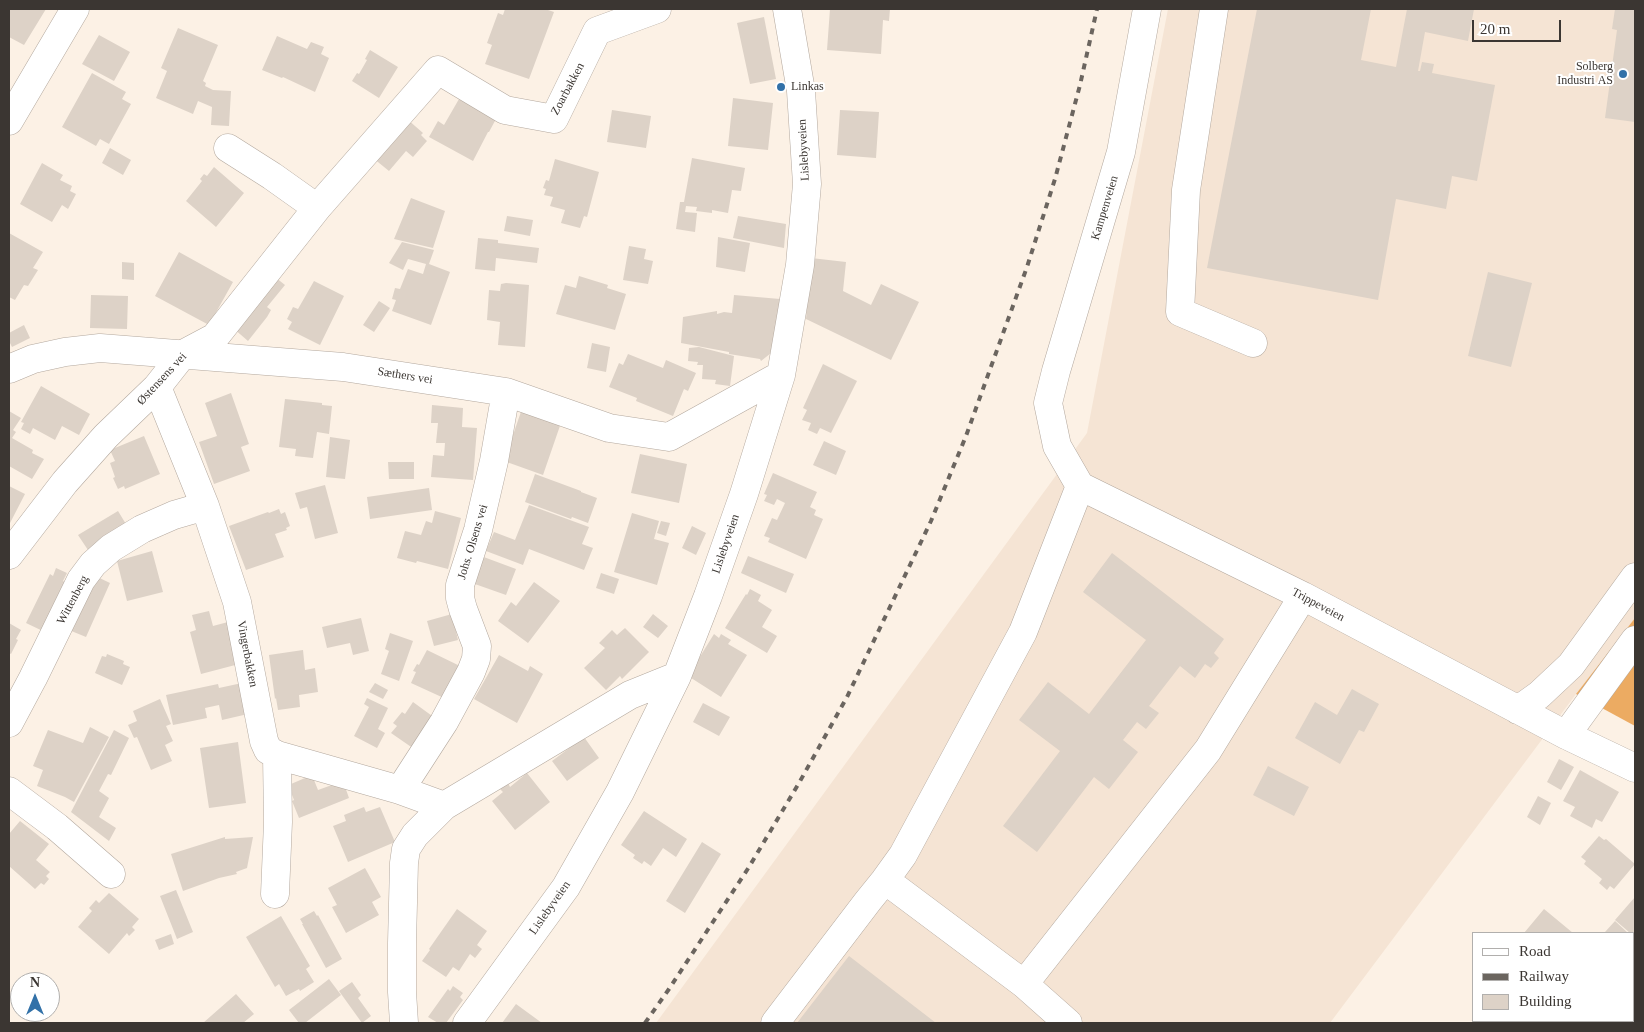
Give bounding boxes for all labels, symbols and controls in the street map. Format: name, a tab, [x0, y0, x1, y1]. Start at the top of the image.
scale bar	[1474, 10, 1563, 42]
text: 20 m	[1480, 21, 1510, 37]
street label: Zoarbakken	[548, 60, 588, 118]
place label: Solberg Industri AS	[1557, 60, 1613, 88]
marker: Solberg Industri AS	[1617, 68, 1629, 80]
place label: Linkas	[791, 80, 824, 94]
marker: Linkas	[775, 81, 787, 93]
street label: Lislebyveien	[795, 119, 813, 181]
street label: Kampenveien	[1088, 174, 1122, 242]
street label: Østensens vei	[134, 350, 190, 408]
street label: Sæthers vei	[376, 365, 434, 387]
street label: Johs. Olsens vei	[455, 503, 491, 581]
street label: Lislebyveien	[709, 512, 743, 576]
street label: Wittenberg	[54, 573, 92, 627]
street label: Trippeveien	[1289, 585, 1347, 625]
street label: Vingerbakken	[234, 620, 260, 688]
street label: Lislebyveien	[526, 878, 574, 938]
legend	[1472, 932, 1634, 1022]
text: Road	[1519, 943, 1551, 959]
text: Railway	[1519, 968, 1569, 984]
north arrow	[10, 972, 60, 1022]
text: N	[30, 975, 40, 990]
text: Building	[1519, 993, 1572, 1009]

